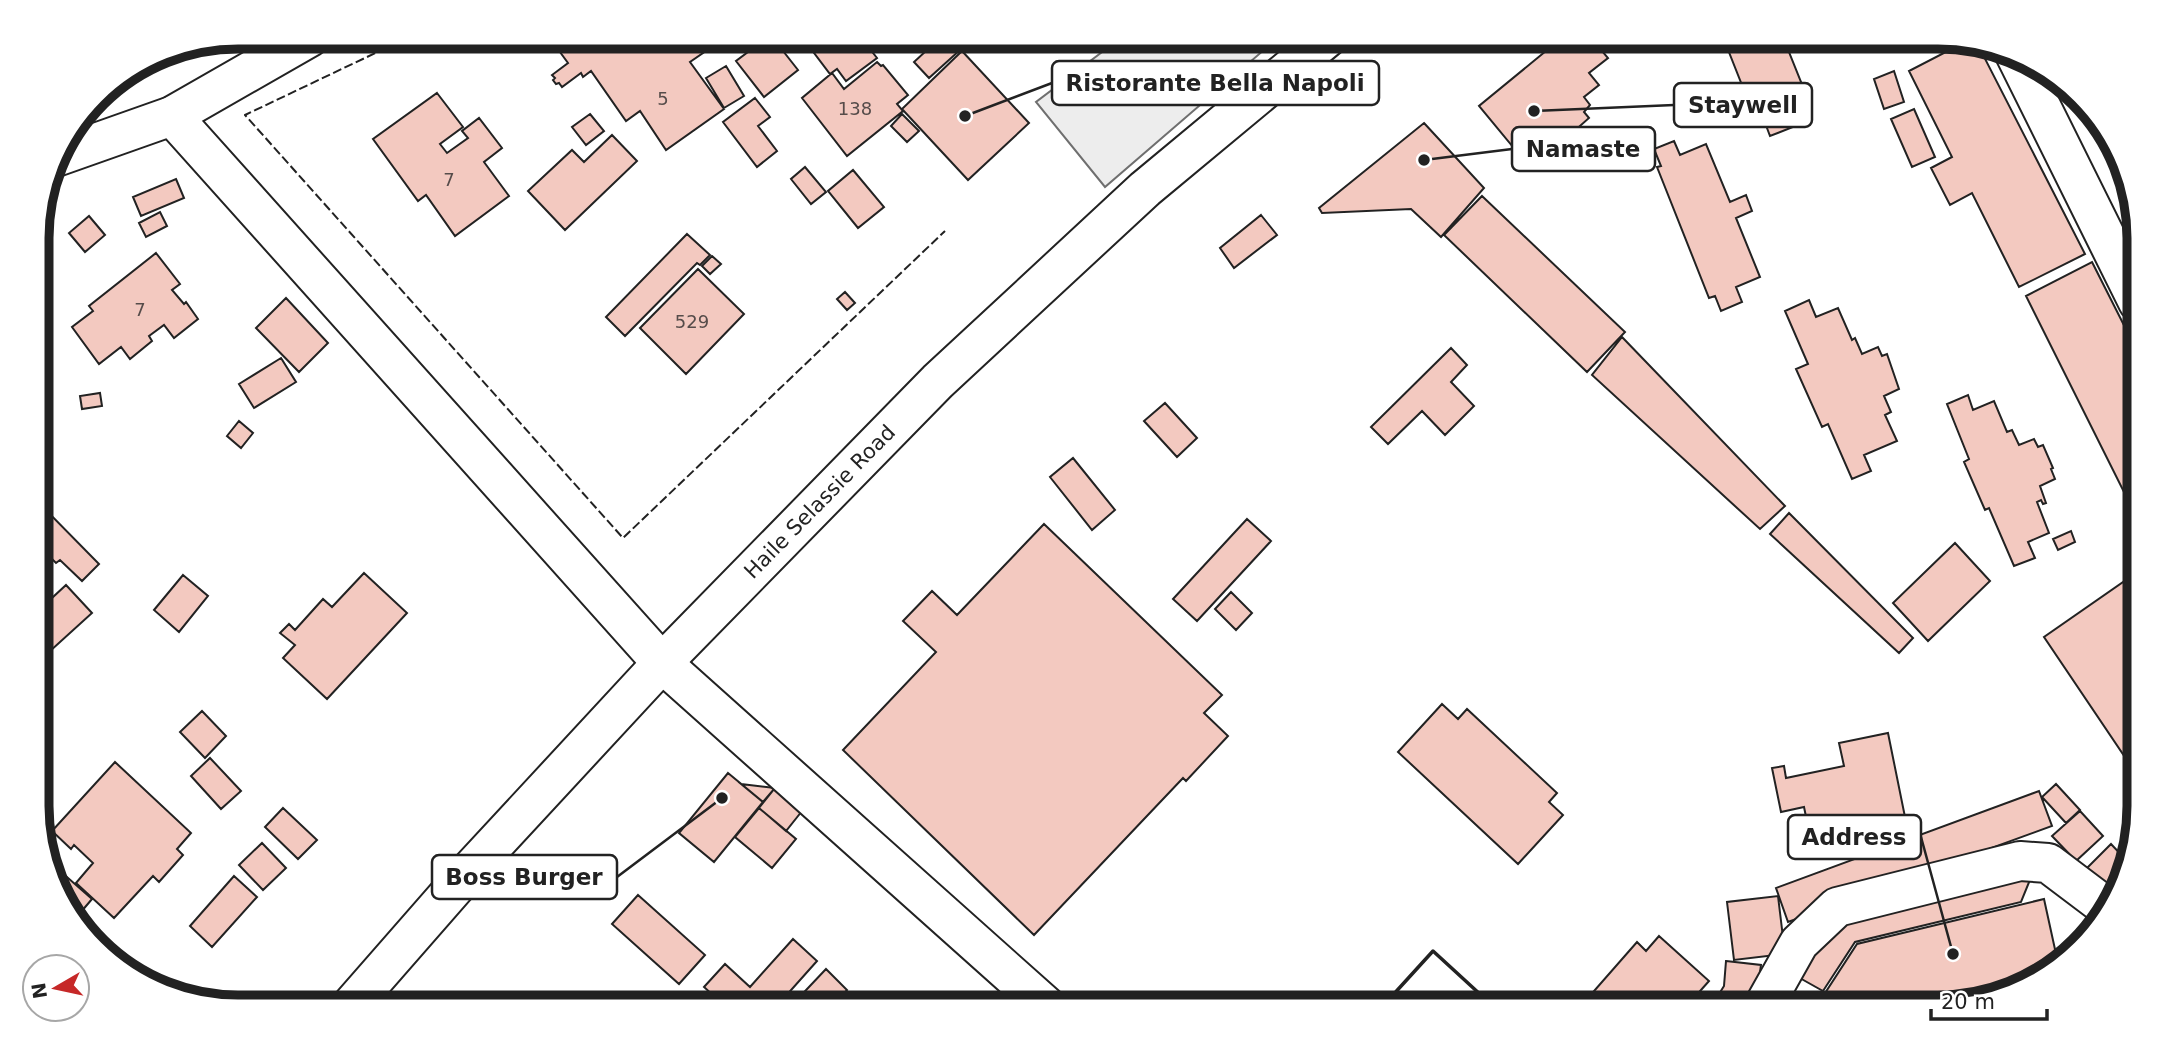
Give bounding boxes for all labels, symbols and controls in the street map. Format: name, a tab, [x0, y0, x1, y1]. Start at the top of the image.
callout: Ristorante Bella Napoli	[1052, 61, 1379, 105]
text: Ristorante Bella Napoli	[1065, 70, 1365, 96]
callout: Staywell	[1674, 83, 1812, 127]
house number: 5	[657, 88, 669, 109]
text: Staywell	[1688, 92, 1798, 118]
house number: 138	[838, 98, 872, 119]
callout: Namaste	[1512, 127, 1655, 171]
text: Namaste	[1526, 136, 1640, 162]
house number: 7	[443, 169, 455, 190]
house number: 7	[134, 299, 146, 320]
house number: 529	[675, 311, 709, 332]
street label: Haile Selassie Road	[739, 420, 900, 583]
callout: Address	[1788, 815, 1921, 859]
text: Address	[1801, 824, 1907, 850]
callout: Boss Burger	[432, 855, 617, 899]
text: Boss Burger	[445, 864, 603, 890]
north arrow	[21, 953, 91, 1023]
scale bar	[1931, 978, 2046, 1022]
text: N	[27, 981, 51, 1000]
text: 20 m	[1941, 990, 1995, 1014]

